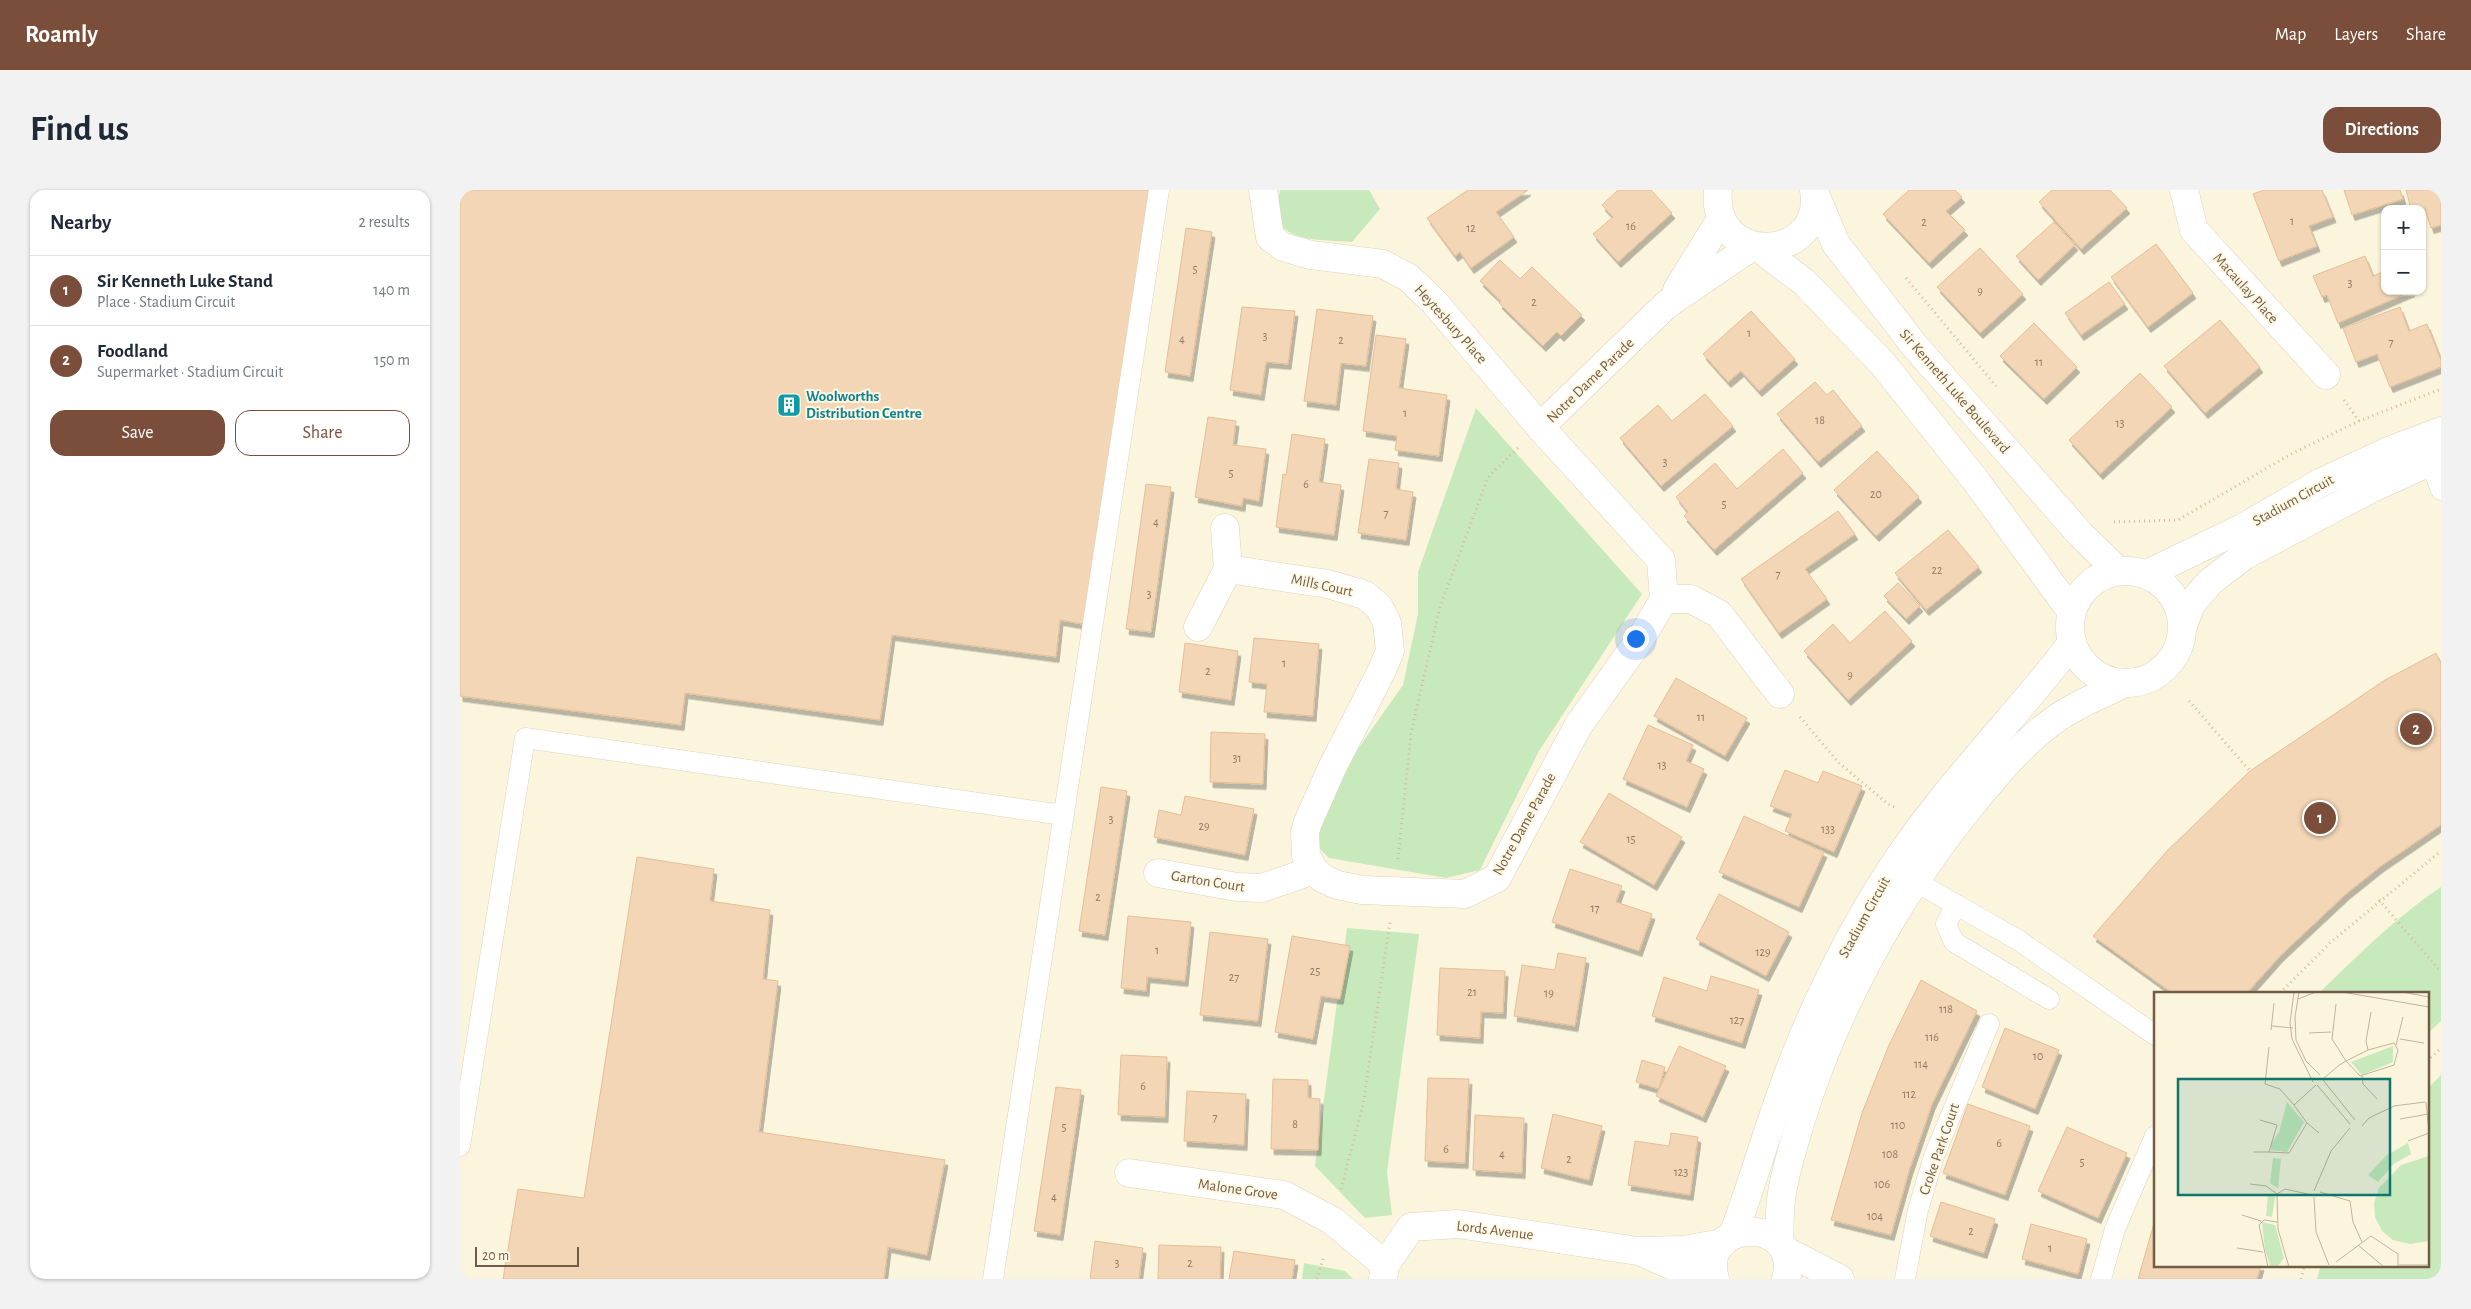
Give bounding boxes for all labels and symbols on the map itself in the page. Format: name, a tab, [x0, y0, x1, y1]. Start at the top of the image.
house number: 1	[2290, 215, 2294, 227]
house number: 2	[1921, 216, 1927, 228]
house number: 16	[1626, 220, 1636, 232]
house number: 12	[1466, 222, 1476, 234]
street label: Macaulay Place	[2210, 250, 2281, 327]
house number: 5	[1192, 263, 1198, 275]
house number: 3	[2348, 277, 2353, 289]
street label: Heytesbury Place	[1411, 282, 1490, 367]
house number: 9	[1977, 285, 1983, 297]
house number: 2	[1531, 296, 1537, 308]
street label: Sir Kenneth Luke Boulevard	[1897, 326, 2013, 456]
house number: 1	[1747, 327, 1751, 339]
house number: 3	[1263, 330, 1268, 342]
house number: 4	[1179, 333, 1185, 345]
house number: 2	[1338, 334, 1344, 346]
street label: Notre Dame Parade	[1544, 335, 1637, 426]
house number: 7	[2388, 336, 2394, 348]
house number: 11	[2035, 356, 2043, 368]
place label: Woolworths Distribution Centre	[806, 389, 922, 421]
building icon: Woolworths Distribution Centre	[776, 392, 802, 418]
house number: 1	[1403, 407, 1407, 419]
house number: 18	[1815, 414, 1825, 426]
house number: 13	[2115, 417, 2125, 429]
house number: 3	[1663, 456, 1668, 468]
house number: 5	[1228, 467, 1234, 479]
street label: Stadium Circuit	[2250, 472, 2337, 529]
house number: 6	[1303, 478, 1309, 490]
house number: 20	[1870, 488, 1882, 500]
house number: 5	[1721, 498, 1727, 510]
house number: 7	[1383, 507, 1389, 519]
house number: 4	[1153, 516, 1159, 528]
house number: 22	[1932, 564, 1943, 576]
house number: 7	[1775, 568, 1781, 580]
street label: Mills Court	[1290, 572, 1354, 599]
house number: 3	[1147, 588, 1152, 600]
your location	[1623, 626, 1649, 652]
house number: 1	[1282, 657, 1286, 669]
house number: 2	[1205, 665, 1211, 677]
house number: 9	[1847, 669, 1853, 681]
pin: 2	[2400, 710, 2432, 748]
house number: 11	[1697, 711, 1705, 723]
house number: 31	[1232, 752, 1242, 764]
house number: 13	[1657, 759, 1667, 771]
street label: Notre Dame Parade	[1490, 770, 1559, 878]
pin: 1	[2304, 799, 2336, 837]
house number: 3	[1109, 813, 1114, 825]
house number: 29	[1198, 820, 1210, 832]
house number: 133	[1821, 823, 1835, 835]
house number: 15	[1626, 833, 1636, 845]
street label: Garton Court	[1170, 868, 1246, 895]
street label: Stadium Circuit	[1836, 874, 1893, 960]
house number: 2	[1095, 891, 1101, 903]
house number: 17	[1590, 902, 1600, 914]
house number: 1	[1155, 944, 1159, 956]
house number: 129	[1755, 946, 1771, 958]
house number: 25	[1310, 965, 1320, 977]
house number: 27	[1229, 971, 1239, 983]
house number: 21	[1467, 986, 1477, 998]
house number: 19	[1544, 987, 1554, 999]
inset map	[2154, 992, 2428, 1266]
house number: 118	[1939, 1003, 1953, 1015]
house number: 127	[1730, 1014, 1744, 1026]
house number: 116	[1925, 1031, 1939, 1043]
house number: 10	[2033, 1050, 2043, 1062]
house number: 114	[1914, 1058, 1928, 1070]
house number: 6	[1140, 1080, 1146, 1092]
house number: 112	[1902, 1088, 1916, 1100]
street label: Croke Park Court	[1917, 1101, 1962, 1197]
house number: 7	[1212, 1111, 1218, 1123]
house number: 8	[1292, 1118, 1298, 1130]
house number: 110	[1891, 1119, 1905, 1131]
house number: 5	[1061, 1121, 1067, 1133]
house number: 6	[1996, 1137, 2002, 1149]
house number: 6	[1443, 1143, 1449, 1155]
house number: 4	[1499, 1148, 1505, 1160]
house number: 108	[1882, 1148, 1898, 1160]
house number: 2	[1566, 1153, 1572, 1165]
house number: 5	[2079, 1156, 2085, 1168]
house number: 123	[1674, 1166, 1688, 1178]
street label: Malone Grove	[1197, 1176, 1279, 1203]
house number: 106	[1874, 1178, 1890, 1190]
house number: 4	[1051, 1191, 1057, 1203]
house number: 104	[1867, 1210, 1883, 1222]
street label: Lords Avenue	[1456, 1218, 1534, 1243]
house number: 2	[1968, 1225, 1974, 1237]
house number: 1	[2048, 1242, 2052, 1254]
scale bar	[475, 1244, 579, 1267]
house number: 3	[1115, 1257, 1120, 1269]
house number: 2	[1187, 1257, 1193, 1269]

